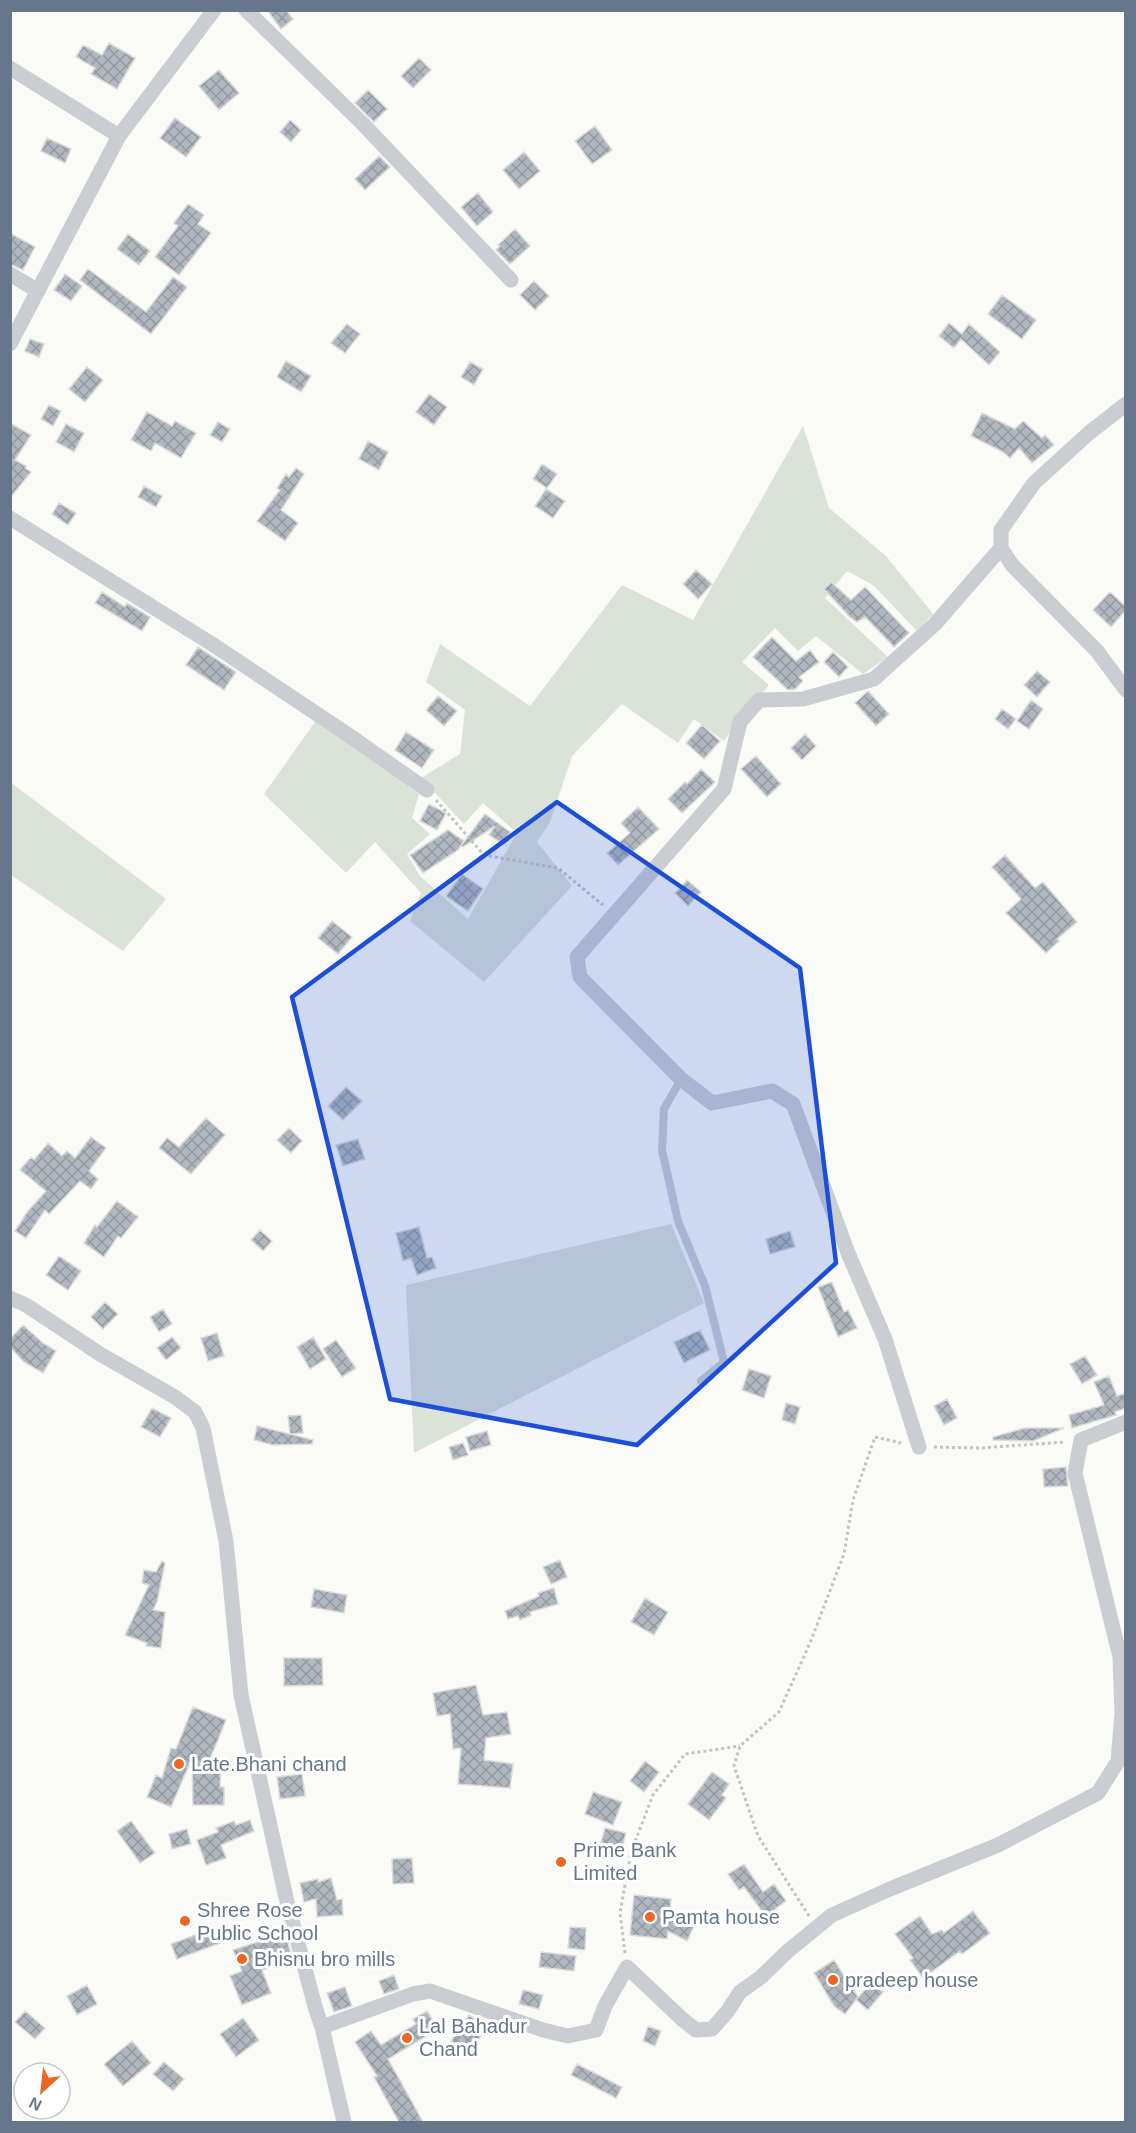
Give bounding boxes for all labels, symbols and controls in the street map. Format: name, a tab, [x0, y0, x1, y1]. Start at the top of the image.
place label: Late.Bhani chand	[191, 1753, 347, 1775]
marker: Late.Bhani chand	[172, 1757, 186, 1771]
place label: Prime Bank Limited	[573, 1839, 677, 1884]
marker: Prime Bank Limited	[554, 1855, 568, 1869]
place label: Shree Rose Public School	[197, 1899, 318, 1944]
place label: Pamta house	[662, 1906, 780, 1928]
marker: Pamta house	[643, 1910, 657, 1924]
marker: Shree Rose Public School	[178, 1914, 192, 1928]
place label: Bhisnu bro mills	[254, 1948, 395, 1970]
marker: Bhisnu bro mills	[235, 1952, 249, 1966]
place label: pradeep house	[845, 1969, 978, 1991]
marker: pradeep house	[826, 1973, 840, 1987]
place label: Lal Bahadur Chand	[419, 2015, 527, 2060]
marker: Lal Bahadur Chand	[400, 2031, 414, 2045]
north arrow	[12, 2061, 72, 2121]
text: N	[26, 2094, 44, 2114]

